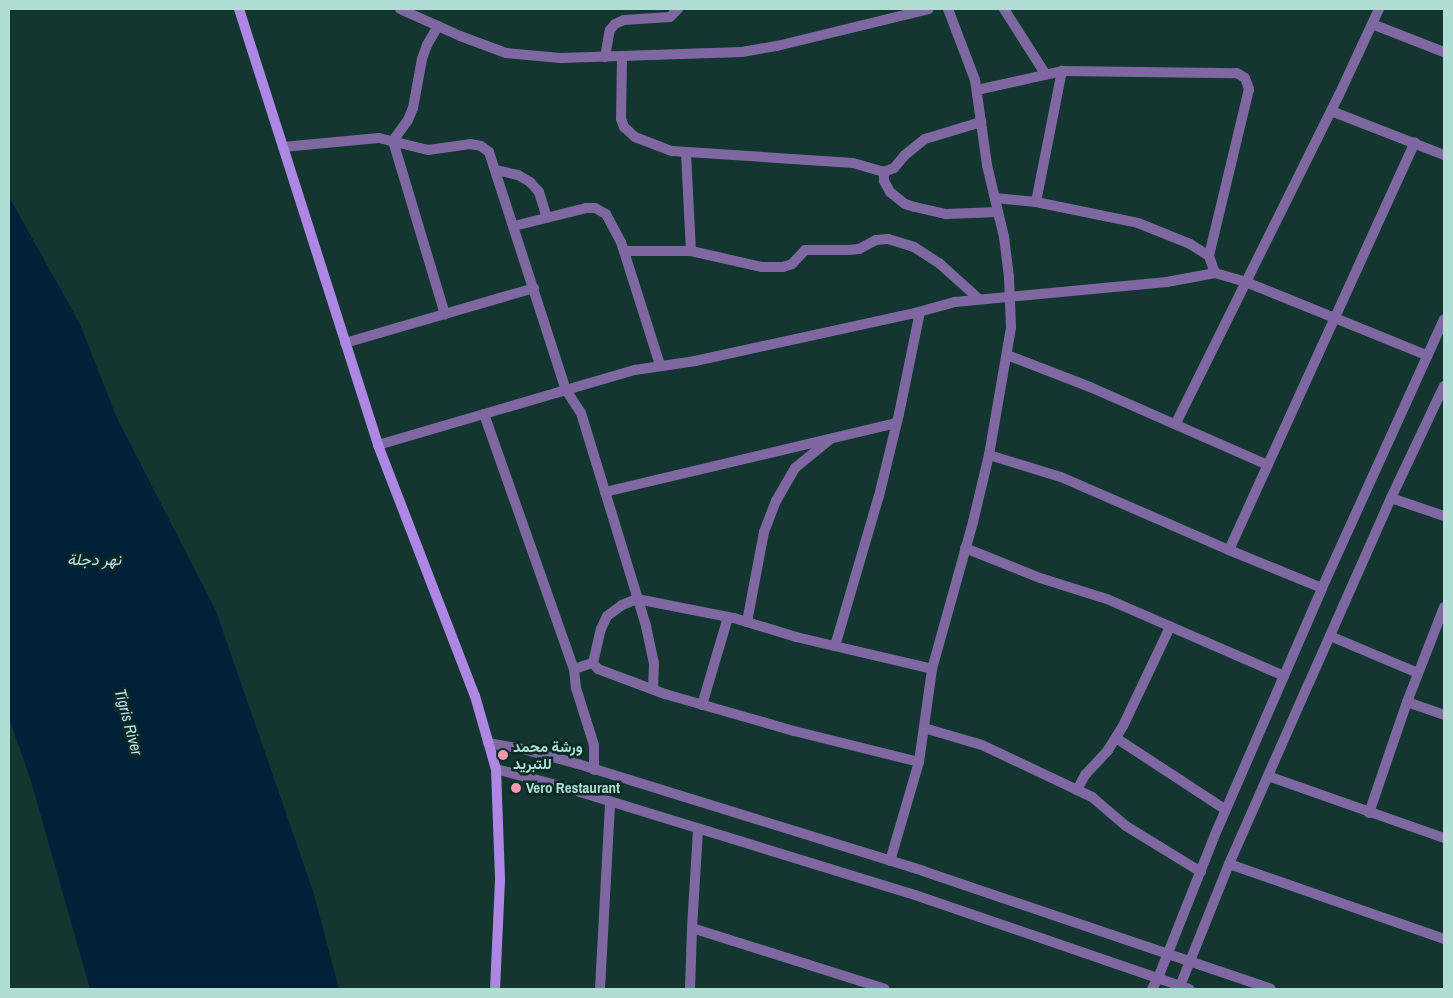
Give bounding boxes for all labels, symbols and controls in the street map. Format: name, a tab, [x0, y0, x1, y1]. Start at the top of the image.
water label: نهر دجلة	[67, 549, 121, 569]
water label: Tigris River	[111, 687, 147, 757]
place label: ورشة محمد للتبريد	[513, 737, 583, 772]
marker: ورشة محمد للتبريد	[497, 749, 509, 761]
place label: Vero Restaurant	[526, 779, 620, 797]
marker: Vero Restaurant	[510, 782, 522, 794]

